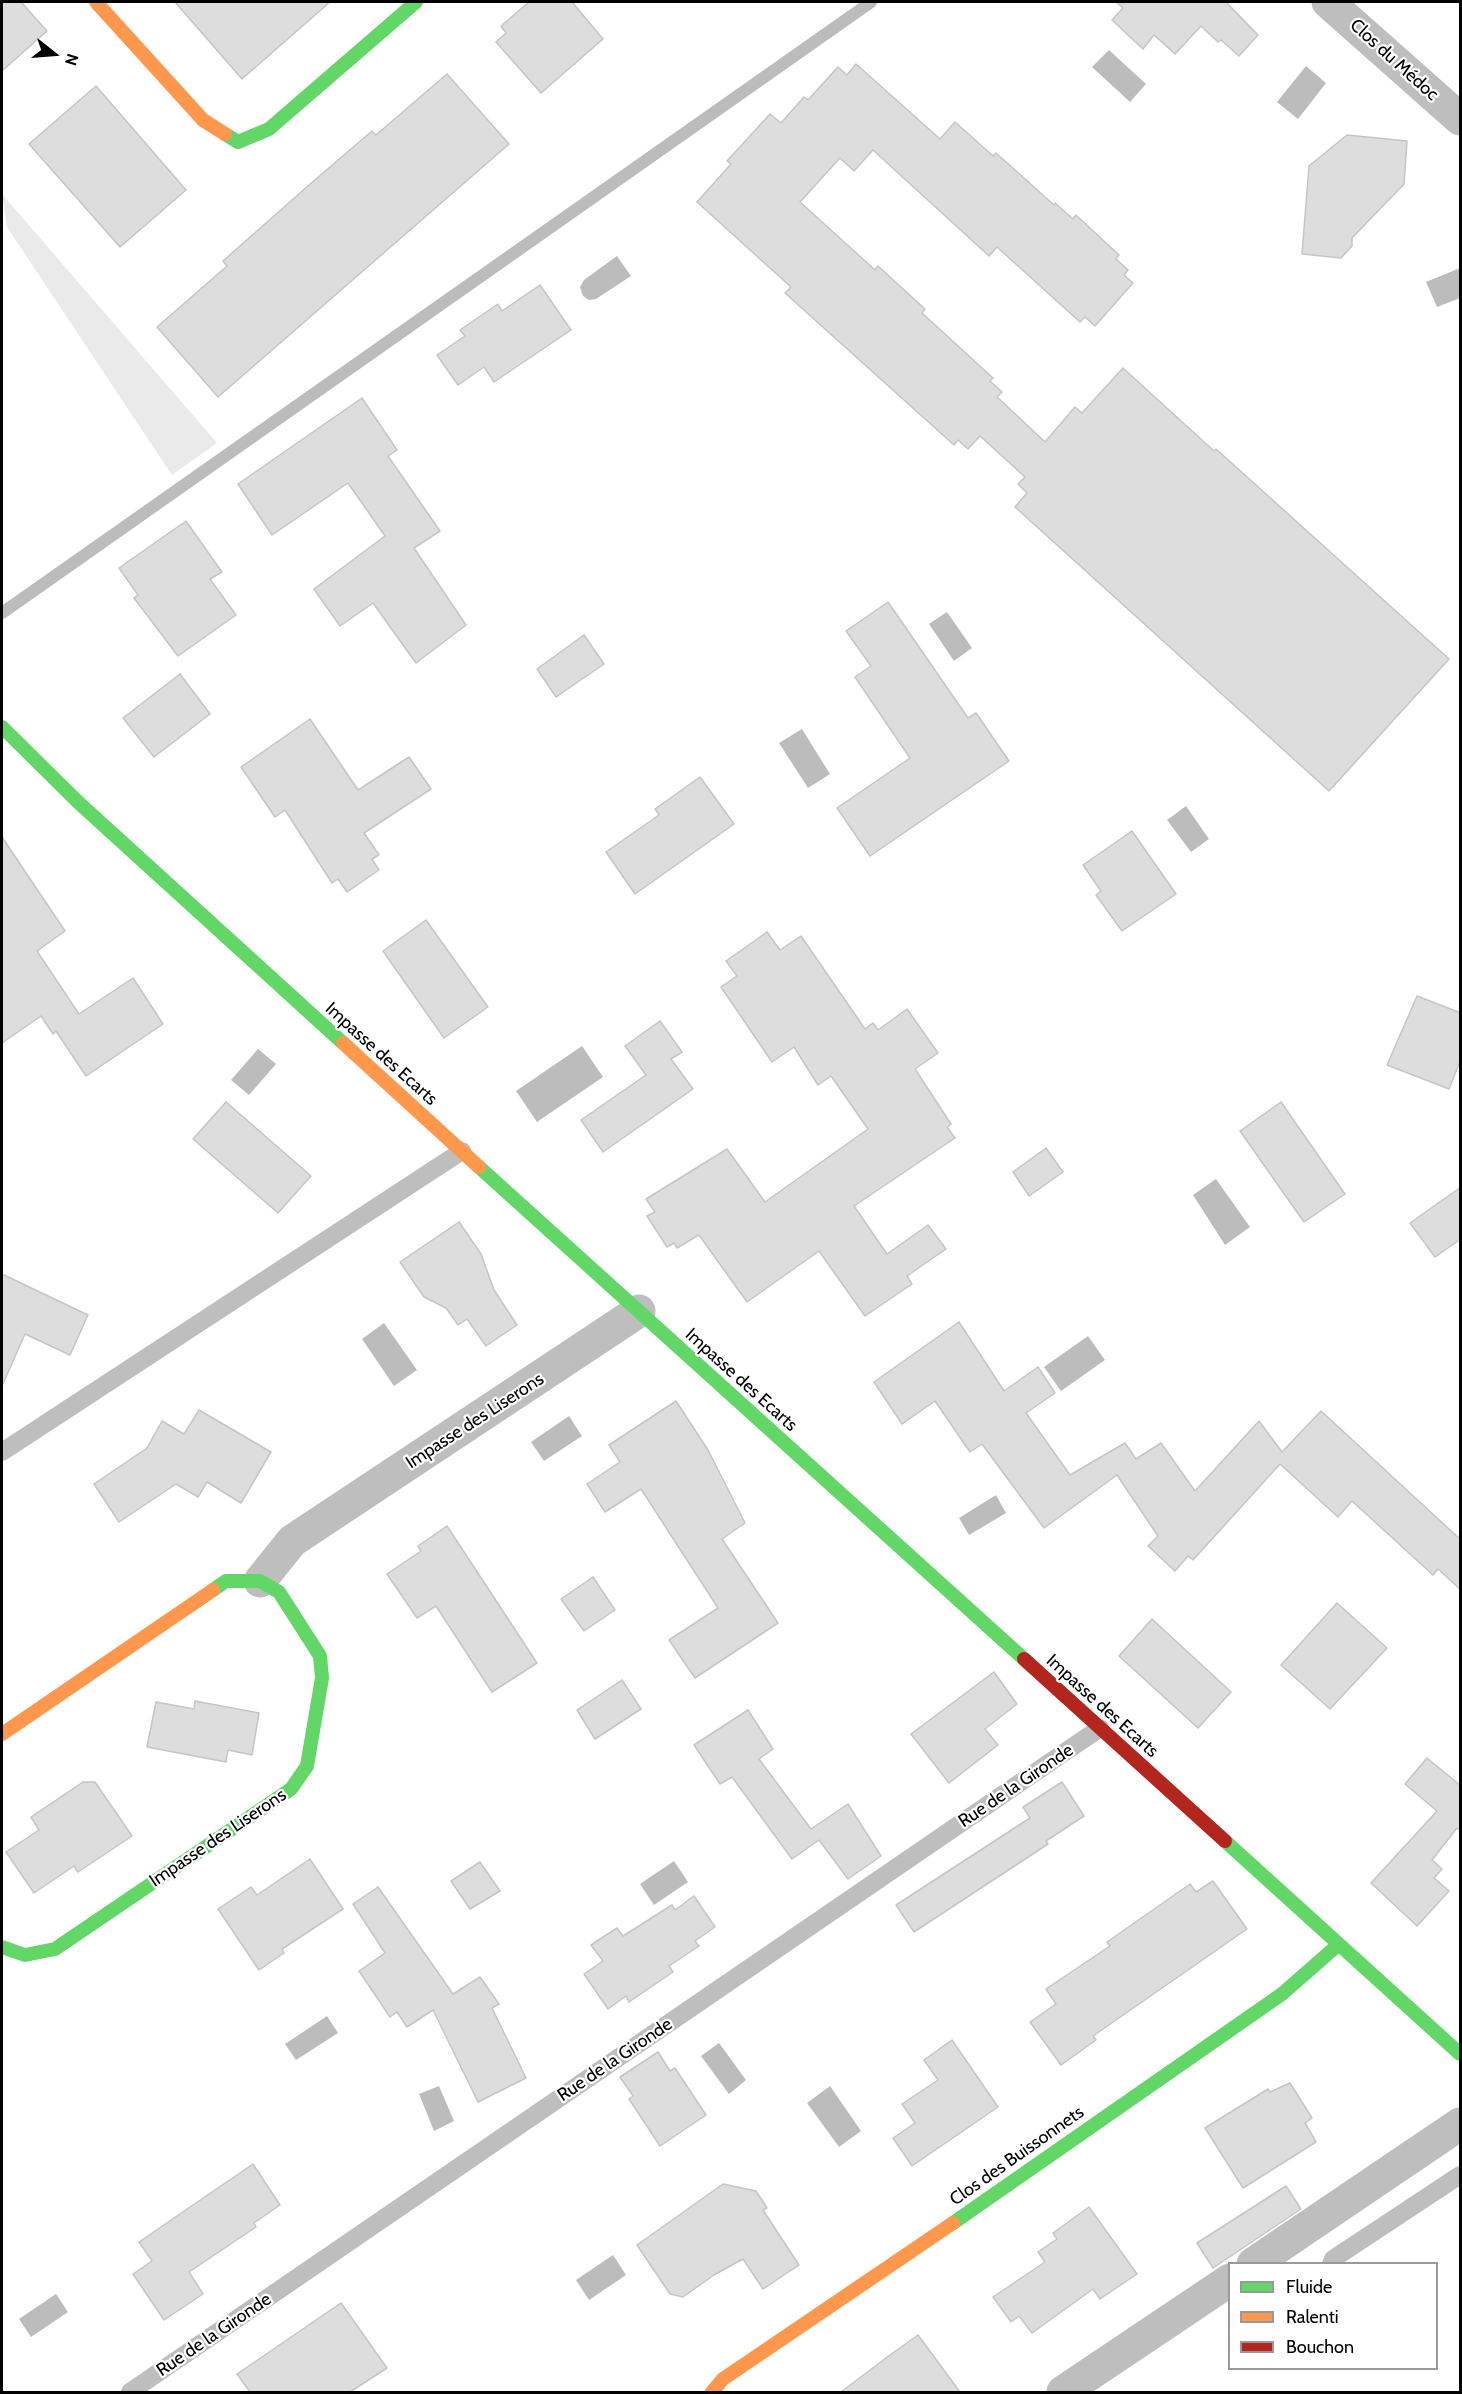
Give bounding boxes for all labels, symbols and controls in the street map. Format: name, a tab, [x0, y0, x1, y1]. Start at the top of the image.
street label: Clos du Médoc	[1345, 15, 1443, 105]
north arrow	[24, 24, 84, 84]
text: N	[61, 51, 82, 68]
street label: Impasse des Ecarts	[320, 998, 442, 1110]
street label: Impasse des Ecarts	[680, 1324, 802, 1436]
street label: Impasse des Liserons	[402, 1368, 548, 1474]
street label: Impasse des Ecarts	[1041, 1650, 1163, 1762]
street label: Rue de la Gironde	[954, 1740, 1078, 1832]
street label: Impasse des Liserons	[146, 1784, 290, 1892]
street label: Rue de la Gironde	[553, 2014, 677, 2106]
street label: Clos des Buissonnets	[946, 2102, 1088, 2210]
legend	[1228, 2262, 1438, 2370]
text: Fluide	[1286, 2276, 1332, 2298]
street label: Rue de la Gironde	[152, 2289, 276, 2381]
text: Ralenti	[1286, 2306, 1339, 2328]
text: Bouchon	[1286, 2336, 1354, 2358]

